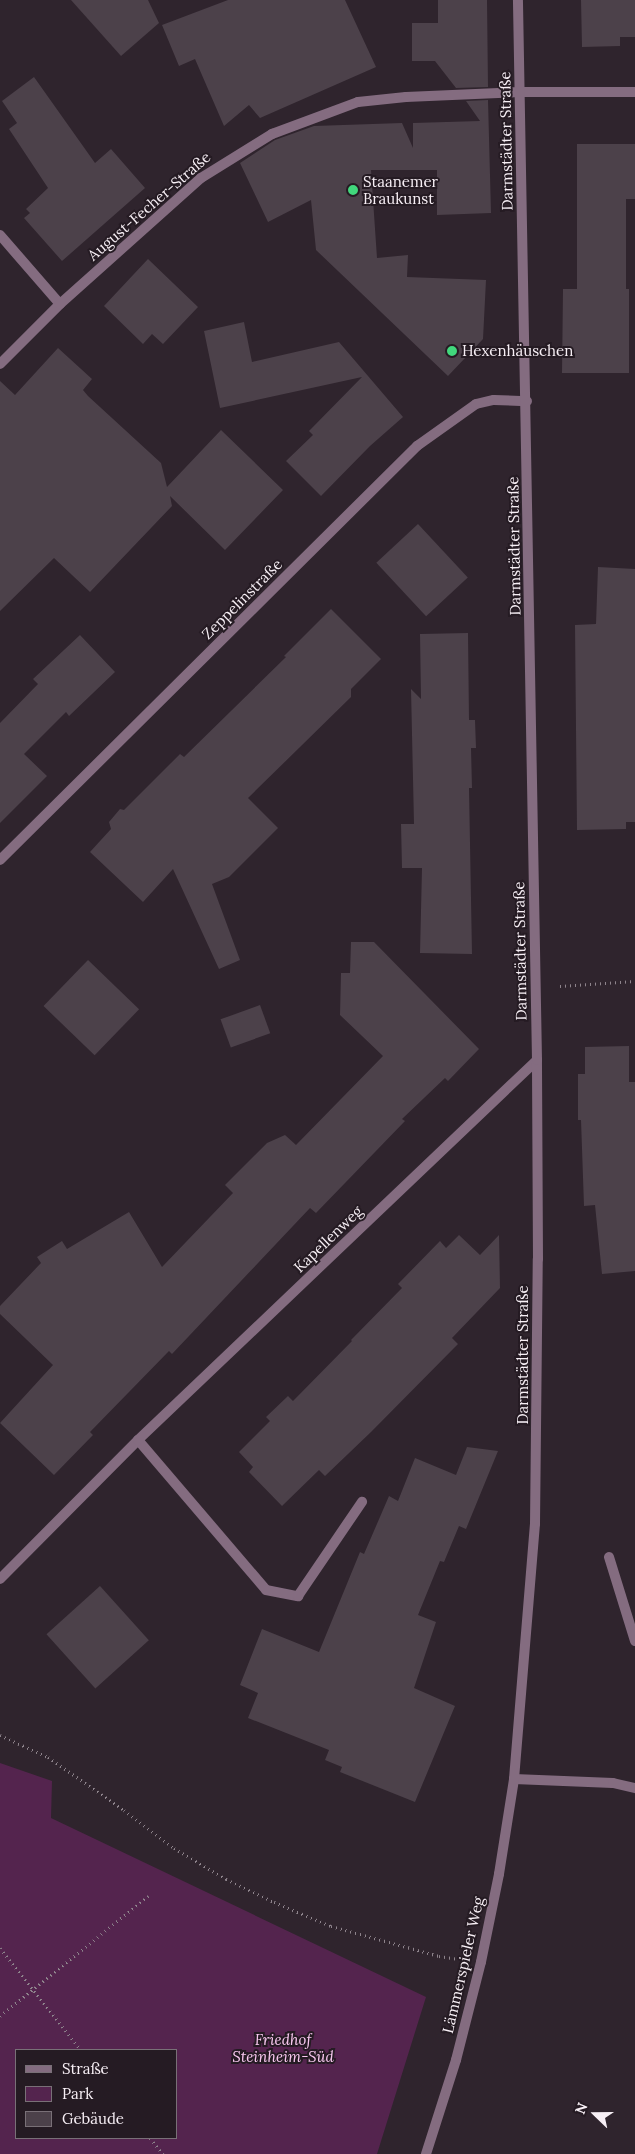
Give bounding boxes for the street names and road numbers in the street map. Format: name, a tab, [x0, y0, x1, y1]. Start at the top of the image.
street label: Darmstädter Straße	[496, 71, 516, 211]
street label: August-Fecher-Straße	[84, 148, 214, 264]
street label: Darmstädter Straße	[504, 476, 524, 616]
street label: Zeppelinstraße	[198, 555, 286, 643]
street label: Darmstädter Straße	[510, 881, 530, 1021]
street label: Kapellenweg	[290, 1202, 366, 1276]
street label: Darmstädter Straße	[514, 1285, 532, 1425]
street label: Lämmerspieler Weg	[439, 1895, 487, 2035]

